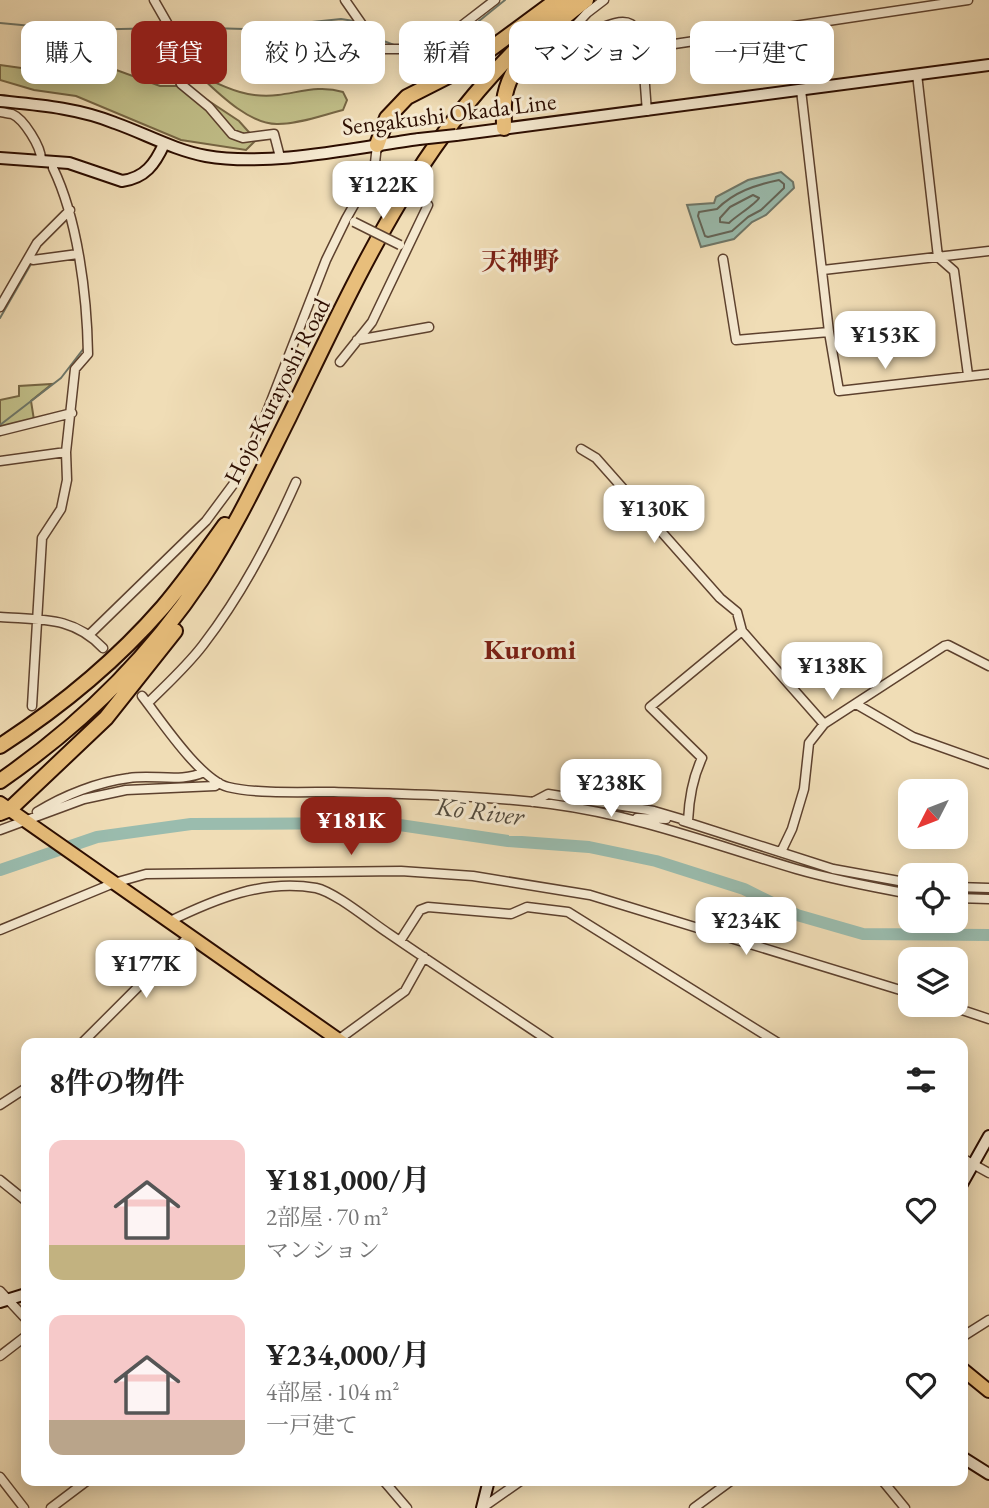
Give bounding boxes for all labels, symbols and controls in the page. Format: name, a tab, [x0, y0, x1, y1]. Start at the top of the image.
chip: 購入	[21, 21, 117, 84]
chip: 賃貸	[131, 21, 227, 84]
chip: 絞り込み	[241, 21, 385, 84]
chip: 新着	[399, 21, 495, 84]
chip: マンション	[509, 21, 676, 84]
chip: 一戸建て	[690, 21, 834, 84]
street label: Sengakushi Okada Line	[340, 85, 558, 142]
pin: ¥122K	[334, 162, 432, 221]
text: ¥122K	[348, 169, 418, 199]
district label: 天神野	[481, 244, 559, 278]
street label: Hojo-Kurayoshi Road	[216, 292, 337, 489]
pin: ¥153K	[836, 312, 934, 371]
text: ¥153K	[850, 319, 920, 349]
pin: ¥130K	[605, 486, 703, 545]
text: ¥130K	[619, 493, 689, 523]
district label: Kuromi	[484, 631, 576, 667]
pin: ¥138K	[783, 642, 881, 702]
text: ¥138K	[797, 650, 867, 680]
pin: ¥238K	[562, 760, 660, 819]
text: ¥238K	[576, 767, 646, 797]
north arrow	[898, 779, 968, 849]
map controls	[898, 779, 968, 1017]
water label: Kō River	[433, 789, 527, 833]
pin: ¥181K	[302, 798, 400, 857]
text: ¥181K	[316, 805, 386, 835]
button: locate	[898, 863, 968, 933]
pin: ¥234K	[697, 898, 795, 957]
text: ¥234K	[711, 905, 781, 935]
pin: ¥177K	[97, 940, 195, 1000]
button: layers	[898, 947, 968, 1017]
text: ¥177K	[111, 948, 181, 978]
icon: filters	[902, 1061, 940, 1099]
text: 8件の物件	[49, 1063, 185, 1102]
text: ¥181,000/月	[266, 1160, 430, 1199]
icon: home	[105, 1168, 189, 1252]
icon: heart	[902, 1191, 940, 1229]
text: 2部屋 · 70 m²	[266, 1202, 388, 1232]
text: マンション	[266, 1235, 380, 1265]
text: ¥234,000/月	[266, 1335, 430, 1374]
icon: home	[105, 1343, 189, 1427]
icon: heart	[902, 1366, 940, 1404]
text: 4部屋 · 104 m²	[266, 1377, 399, 1407]
text: 一戸建て	[266, 1410, 358, 1440]

